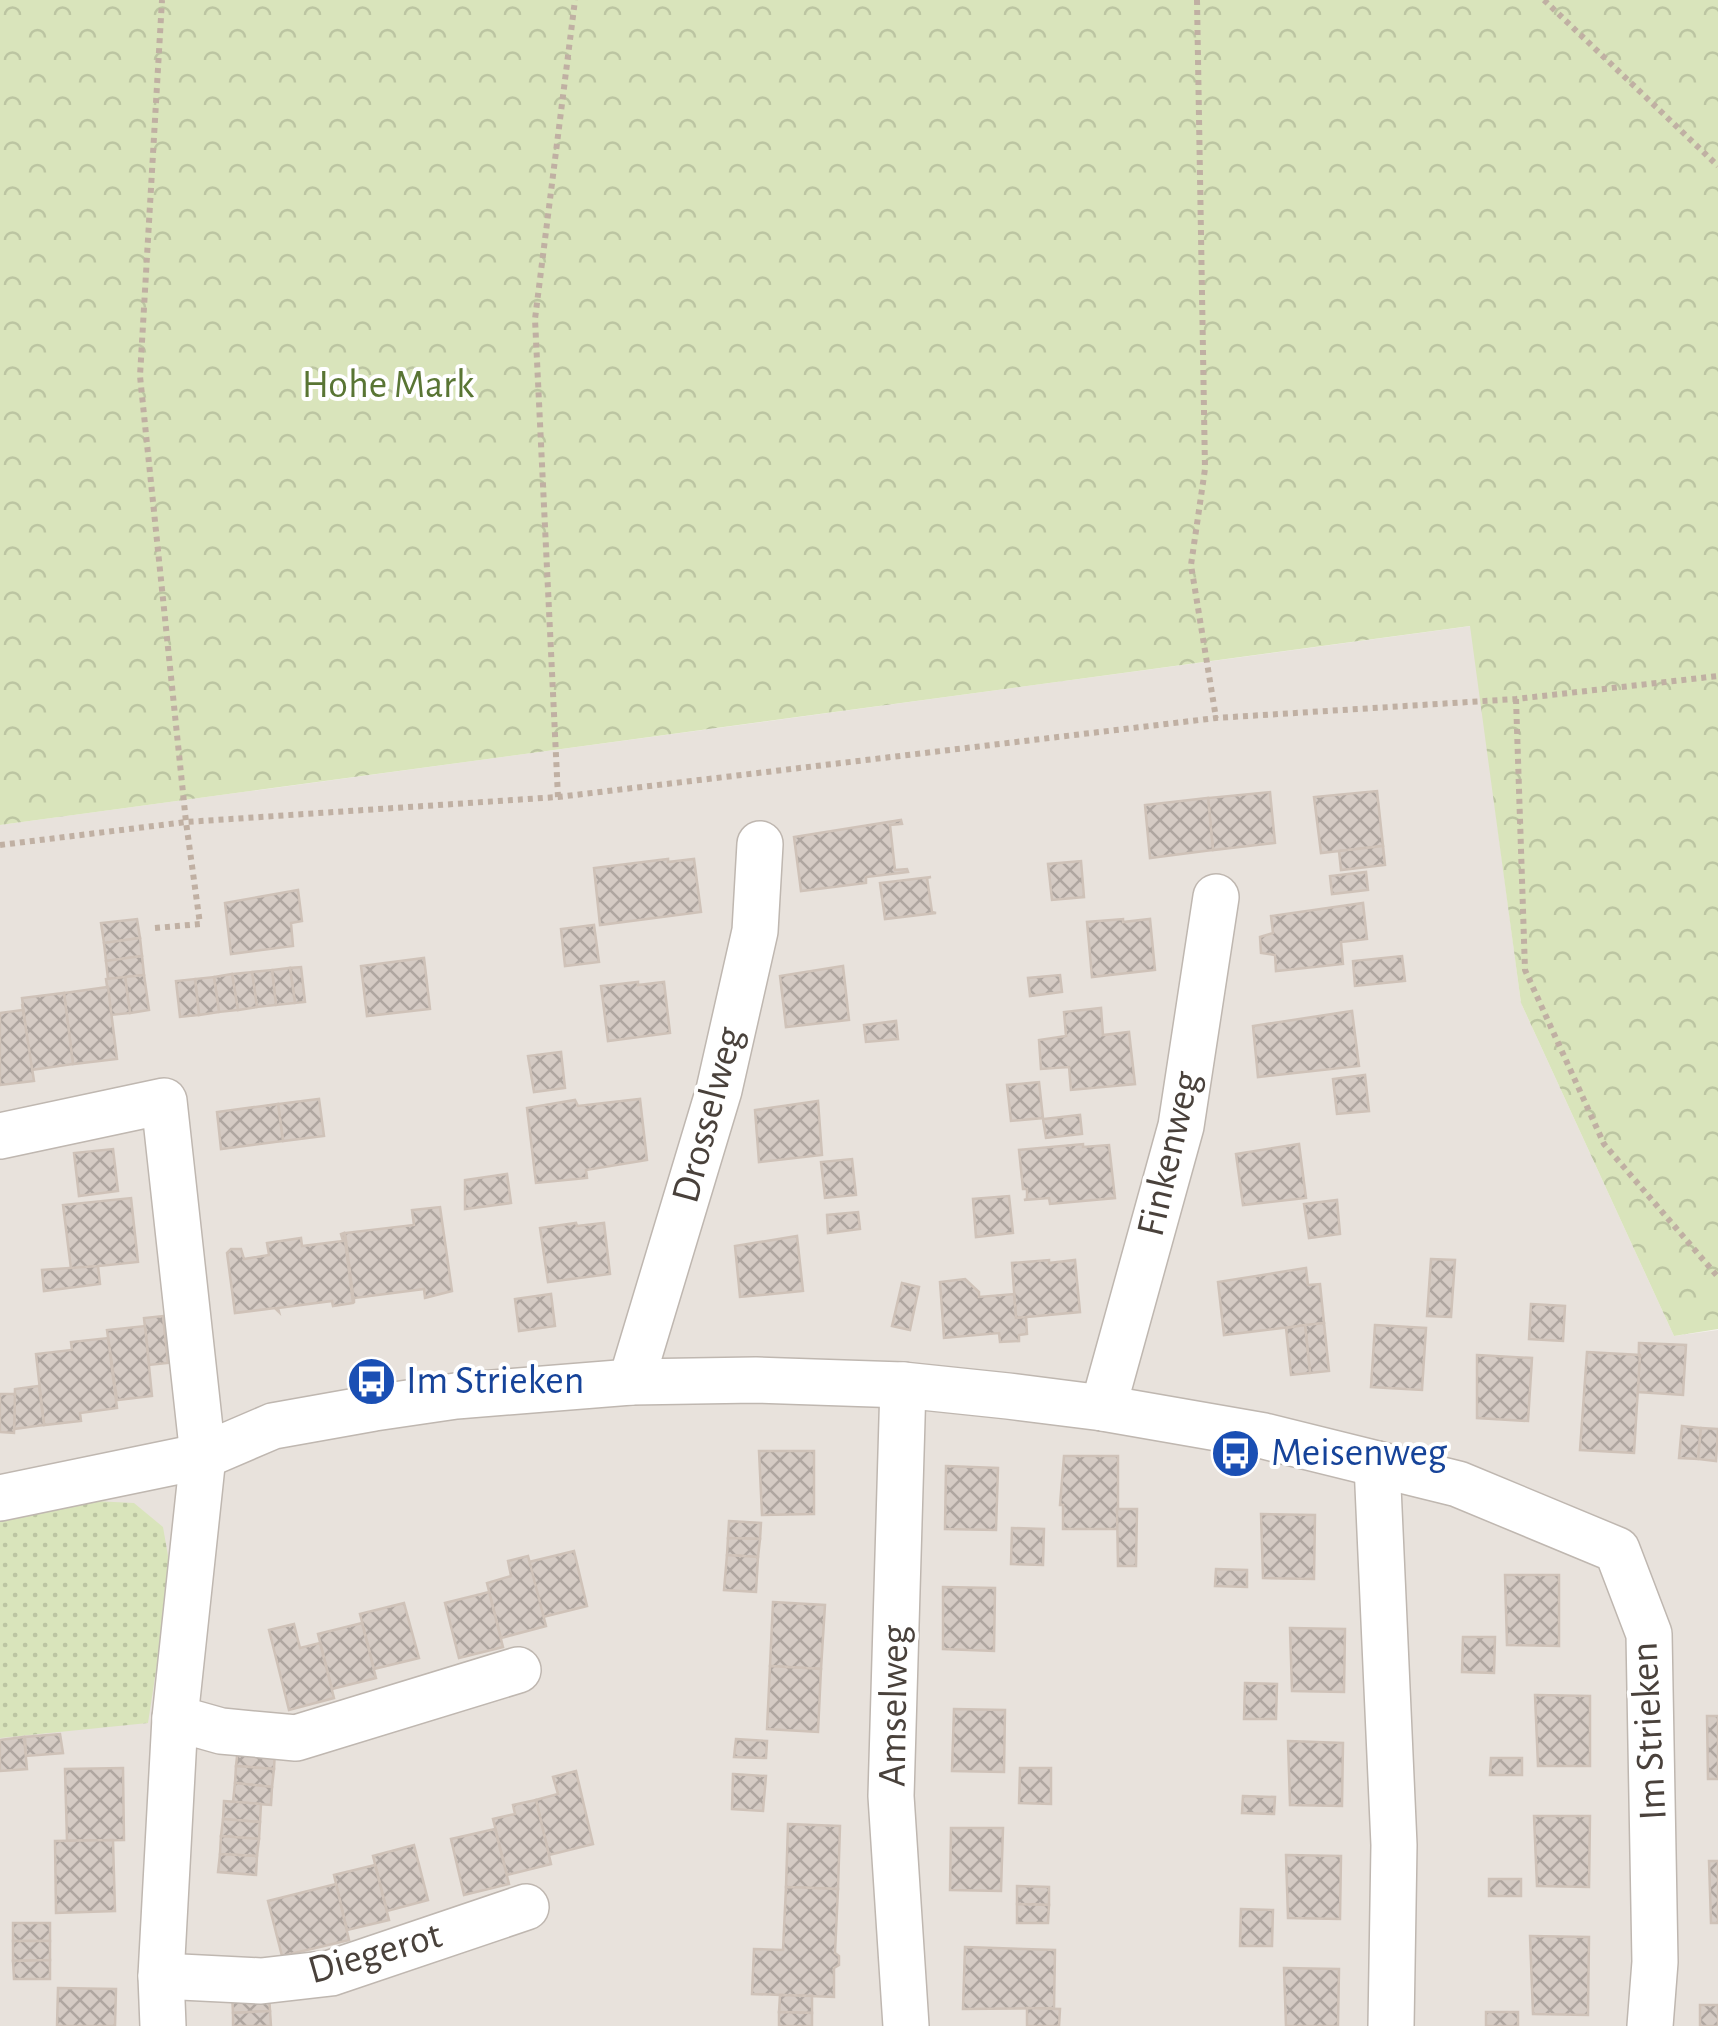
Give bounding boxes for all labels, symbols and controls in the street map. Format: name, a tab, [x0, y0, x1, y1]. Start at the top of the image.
park label: Hohe Mark	[302, 365, 474, 405]
street label: Drosselweg	[665, 1022, 751, 1207]
street label: Finkenweg	[1131, 1067, 1207, 1240]
bus stop icon: Im Strieken	[345, 1355, 397, 1407]
place label: Im Strieken	[406, 1361, 584, 1401]
bus stop icon: Meisenweg	[1210, 1427, 1262, 1479]
place label: Meisenweg	[1271, 1433, 1447, 1473]
street label: Amselweg	[873, 1624, 915, 1787]
street label: Im Strieken	[1624, 1641, 1674, 1821]
street label: Diegerot	[304, 1915, 446, 1991]

